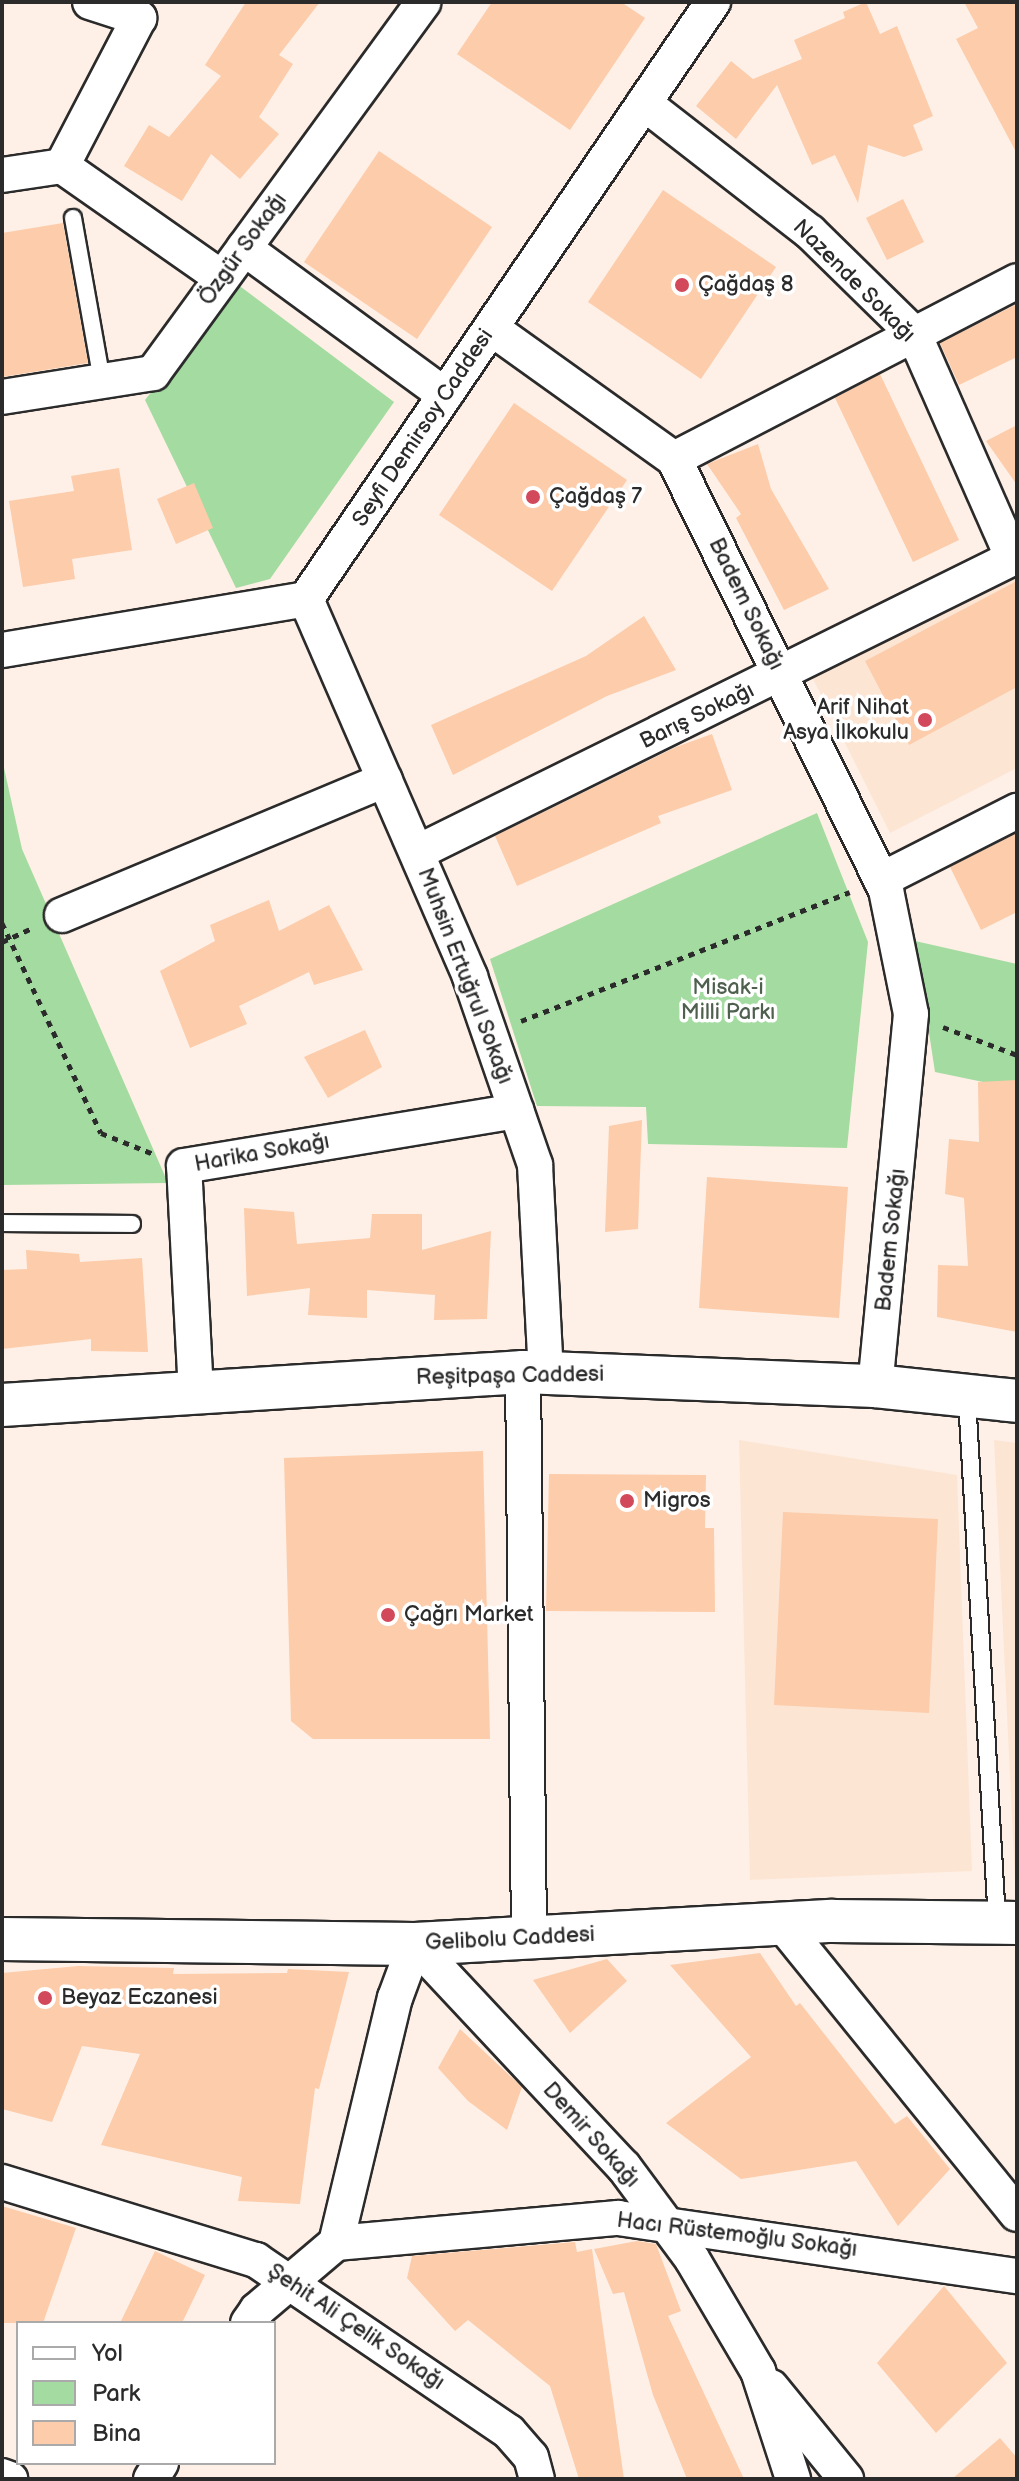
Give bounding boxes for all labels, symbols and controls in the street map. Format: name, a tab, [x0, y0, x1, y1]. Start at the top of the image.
street label: Özgür Sokağı	[193, 187, 293, 311]
street label: Nazende Sokağı	[787, 214, 921, 348]
place label: Çağdaş 8	[698, 272, 794, 298]
marker: Çağdaş 8	[673, 276, 691, 294]
street label: Seyfi Demirsoy Caddesi	[347, 324, 499, 532]
place label: Çağdaş 7	[549, 484, 643, 510]
marker: Çağdaş 7	[524, 488, 542, 506]
street label: Badem Sokağı	[703, 534, 789, 674]
street label: Barış Sokağı	[635, 677, 759, 755]
place label: Arif Nihat Asya İlkokulu	[783, 694, 909, 746]
marker: Arif Nihat Asya İlkokulu	[916, 711, 934, 729]
street label: Muhsin Ertuğrul Sokağı	[412, 864, 518, 1088]
park label: Misak-i Milli Parkı	[681, 974, 775, 1026]
street label: Harika Sokağı	[192, 1128, 332, 1178]
street label: Badem Sokağı	[870, 1167, 912, 1313]
street label: Reşitpaşa Caddesi	[416, 1361, 604, 1391]
place label: Migros	[643, 1488, 711, 1514]
marker: Migros	[618, 1492, 636, 1510]
place label: Çağrı Market	[404, 1602, 533, 1628]
marker: Çağrı Market	[379, 1606, 397, 1624]
street label: Gelibolu Caddesi	[424, 1921, 596, 1957]
place label: Beyaz Eczanesi	[61, 1985, 218, 2011]
marker: Beyaz Eczanesi	[36, 1989, 54, 2007]
street label: Demir Sokağı	[537, 2077, 645, 2193]
street label: Hacı Rüstemoğlu Sokağı	[615, 2207, 859, 2263]
street label: Şehit Ali Çelik Sokağı	[262, 2258, 450, 2396]
legend	[16, 2321, 276, 2465]
text: Yol	[92, 2339, 123, 2368]
text: Park	[92, 2379, 140, 2408]
text: Bina	[92, 2419, 141, 2448]

